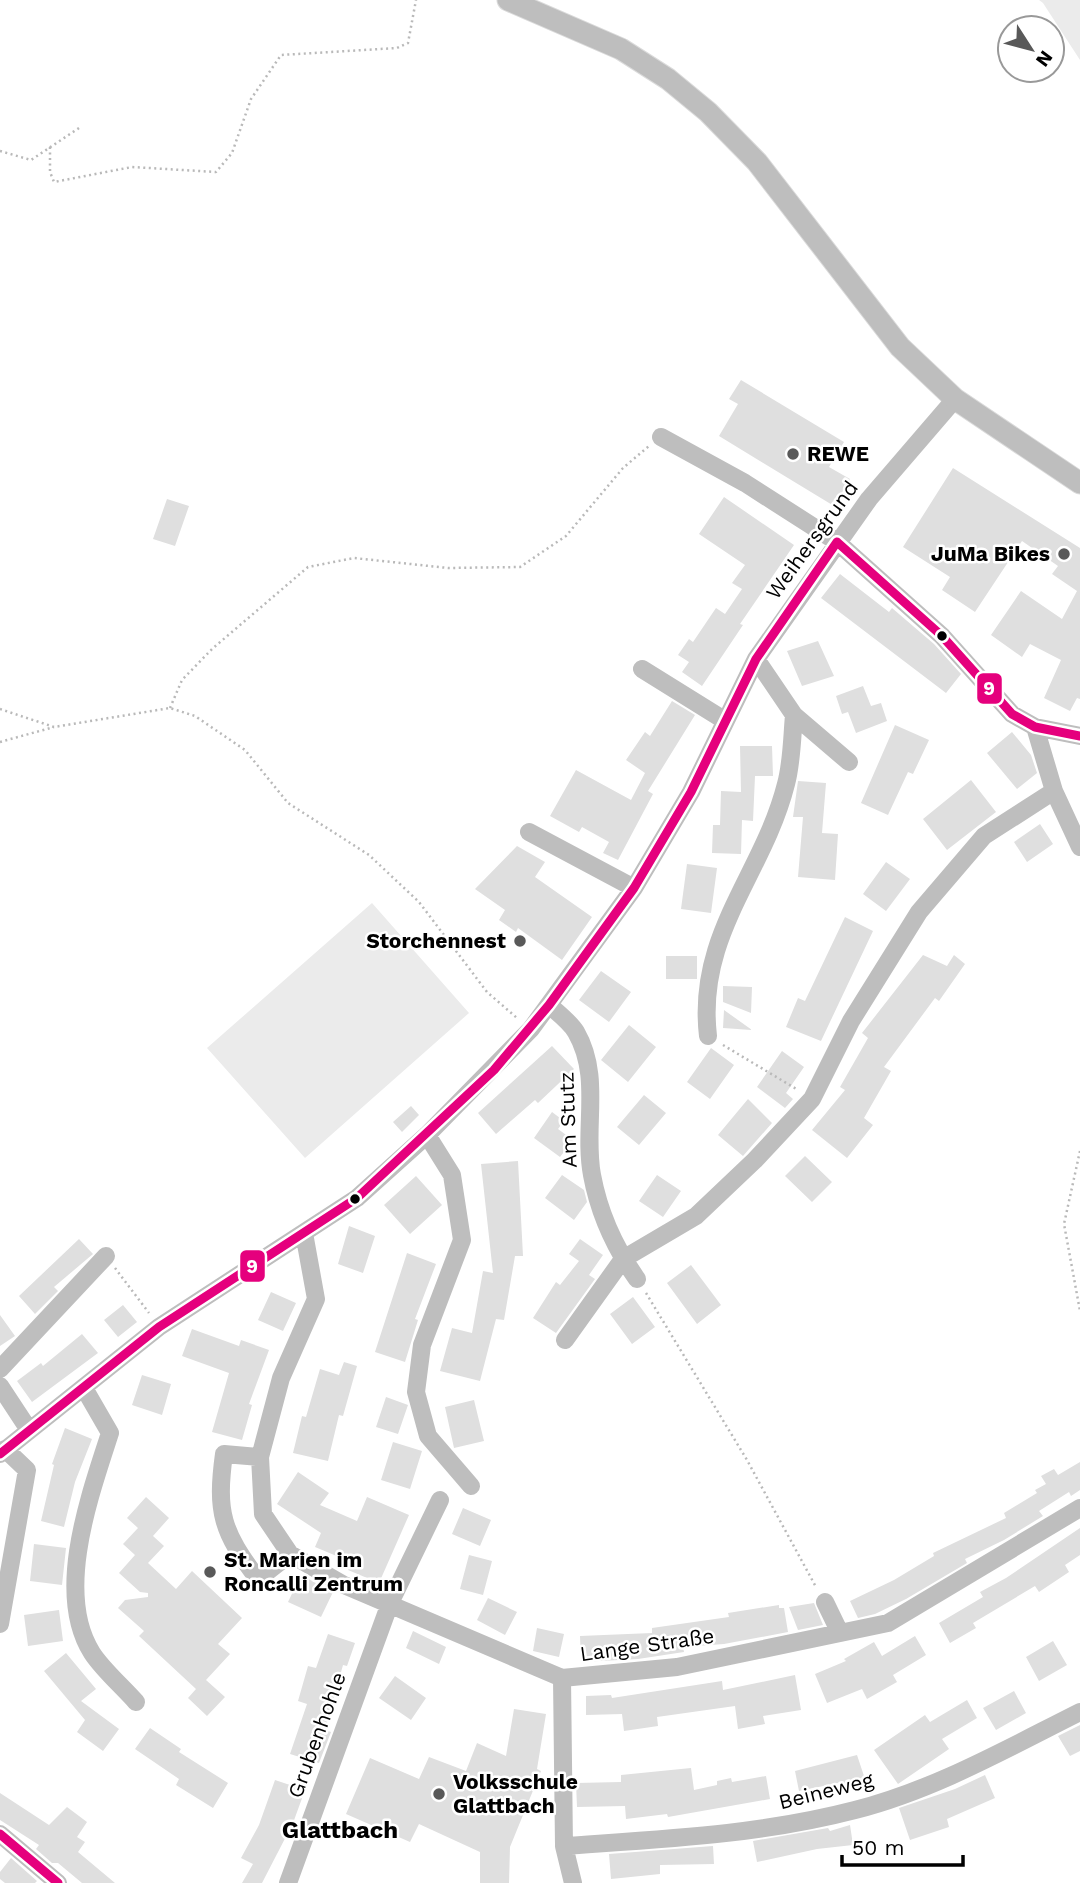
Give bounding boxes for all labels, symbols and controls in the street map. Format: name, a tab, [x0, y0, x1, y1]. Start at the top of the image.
north arrow	[996, 14, 1066, 84]
text: N	[1031, 46, 1058, 71]
place label: REWE	[807, 441, 869, 466]
marker: REWE	[785, 446, 801, 462]
street label: Weihersgrund	[760, 476, 863, 604]
place label: JuMa Bikes	[931, 541, 1050, 566]
marker: JuMa Bikes	[1056, 546, 1072, 562]
unlabelled marker	[935, 629, 949, 643]
line badge: 9	[976, 672, 1003, 705]
text: 9	[983, 677, 995, 700]
place label: Storchennest	[366, 928, 506, 953]
marker: Storchennest	[512, 933, 528, 949]
street label: Am Stutz	[553, 1071, 582, 1169]
unlabelled marker	[348, 1192, 362, 1206]
line badge: 9	[239, 1249, 266, 1283]
text: 9	[246, 1255, 258, 1278]
place label: St. Marien im Roncalli Zentrum	[224, 1547, 403, 1596]
marker: St. Marien im Roncalli Zentrum	[202, 1564, 218, 1580]
street label: Lange Straße	[578, 1623, 716, 1666]
street label: Grubenhohle	[282, 1668, 351, 1801]
street label: Beineweg	[776, 1766, 877, 1814]
place label: Volksschule Glattbach	[453, 1769, 578, 1818]
marker: Volksschule Glattbach	[431, 1786, 447, 1802]
district label: Glattbach	[282, 1816, 398, 1844]
scale bar	[842, 1824, 963, 1868]
text: 50 m	[852, 1835, 904, 1860]

